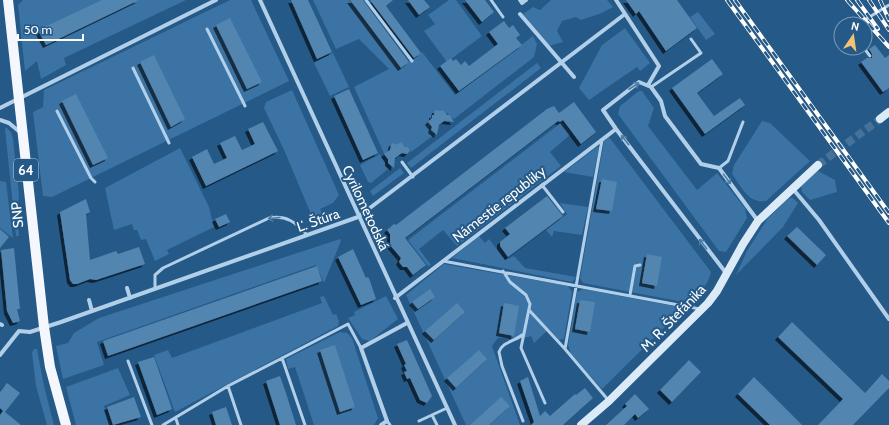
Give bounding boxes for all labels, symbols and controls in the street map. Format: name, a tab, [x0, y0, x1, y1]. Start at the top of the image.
scale bar	[18, 16, 83, 42]
north arrow	[833, 16, 873, 56]
text: N	[850, 19, 861, 34]
text: 50 m	[24, 22, 52, 37]
one-way arrow	[629, 82, 640, 91]
one-way arrow	[620, 134, 629, 145]
road number: 64	[14, 159, 38, 181]
street label: Cyrilometodská	[338, 162, 394, 254]
street label: Námestie republiky	[449, 162, 549, 246]
one-way arrow	[722, 174, 731, 185]
street label: SNP	[7, 201, 27, 229]
street label: Ľ. Štúra	[294, 204, 342, 236]
one-way arrow	[268, 214, 281, 221]
one-way arrow	[699, 238, 707, 249]
street label: M. R. Štefánika	[636, 280, 710, 355]

